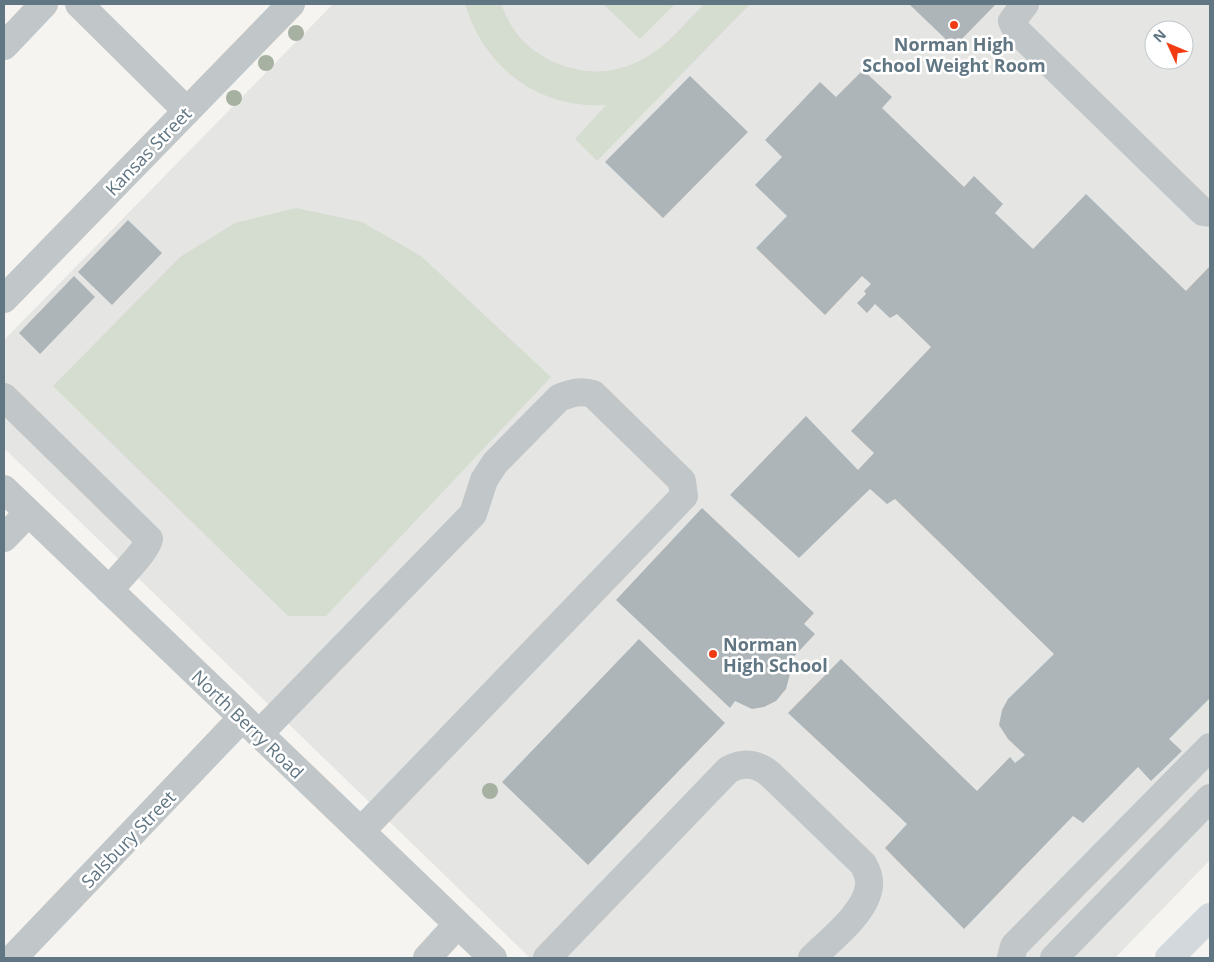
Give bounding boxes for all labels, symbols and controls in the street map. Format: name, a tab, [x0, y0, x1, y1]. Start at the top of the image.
marker: Norman High School Weight Room	[948, 19, 960, 31]
north arrow	[1144, 20, 1194, 70]
text: N	[1148, 25, 1170, 46]
place label: Norman High School Weight Room	[862, 32, 1046, 77]
street label: Kansas Street	[100, 102, 196, 200]
place label: Norman High School	[723, 632, 828, 677]
marker: Norman High School	[707, 648, 719, 660]
street label: North Berry Road	[187, 664, 309, 784]
street label: Salsbury Street	[75, 785, 181, 893]

